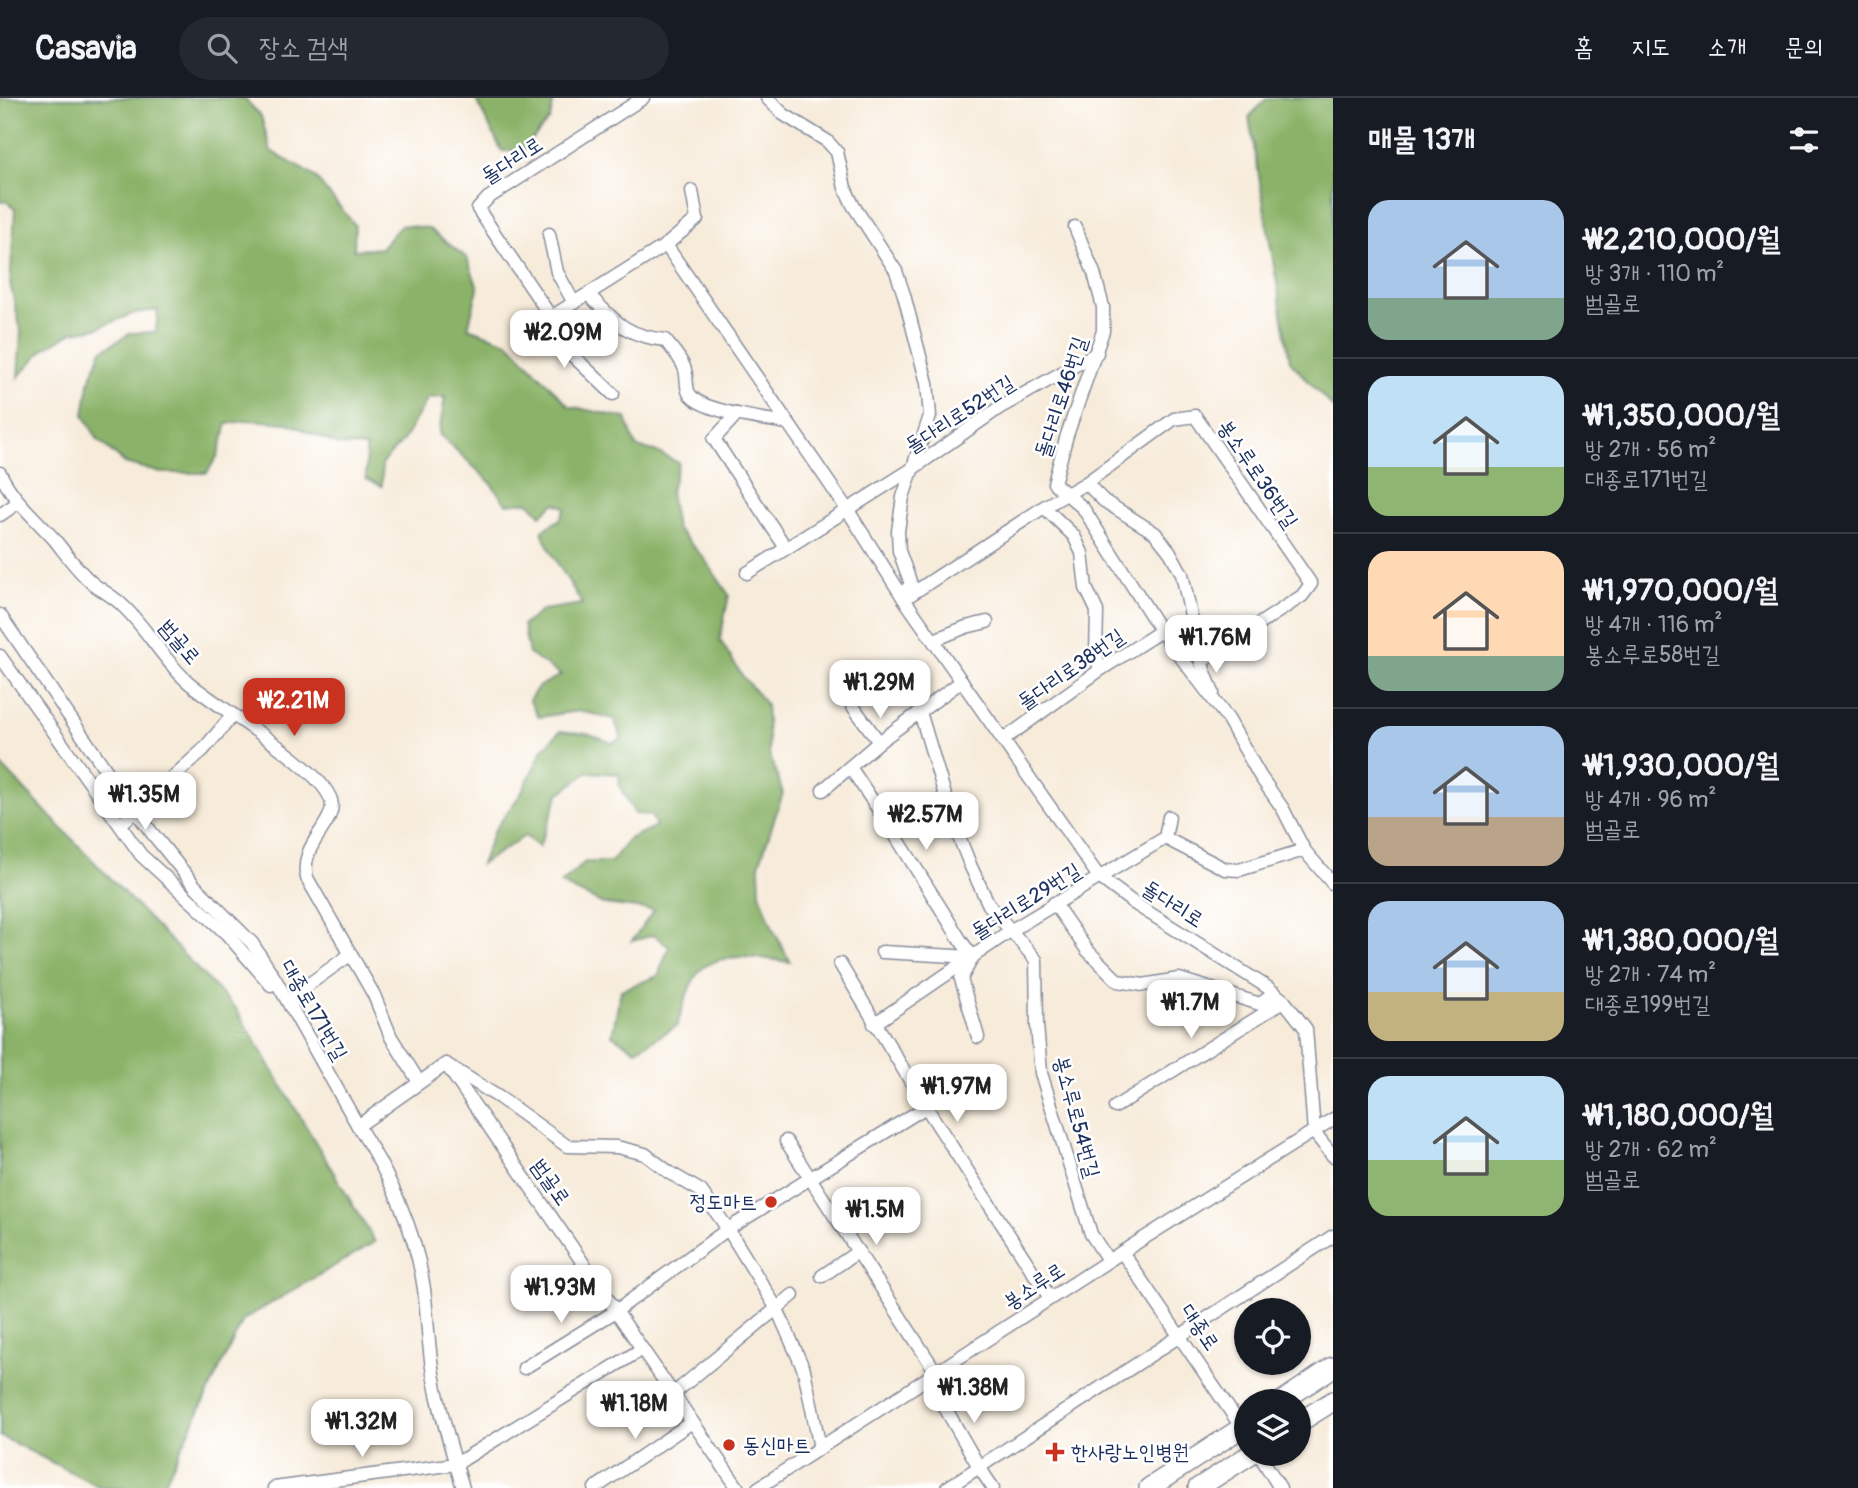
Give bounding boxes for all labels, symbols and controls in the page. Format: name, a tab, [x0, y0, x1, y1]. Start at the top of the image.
search box	[179, 17, 669, 80]
text: Casavia	[35, 28, 137, 69]
icon: search	[203, 29, 241, 67]
text: 장소 검색	[259, 32, 348, 64]
text: 홈	[1574, 33, 1593, 62]
text: 지도	[1631, 33, 1670, 62]
text: 소개	[1708, 33, 1746, 62]
text: 문의	[1784, 33, 1823, 62]
text: 매물 13개	[1368, 121, 1475, 158]
icon: filters	[1785, 121, 1823, 159]
street label: 돌다리로	[477, 131, 548, 190]
text: ₩2,210,000/월	[1585, 221, 1780, 258]
icon: home	[1424, 228, 1508, 312]
text: 방 3개 · 110 m²	[1585, 259, 1724, 288]
text: 범골로	[1585, 289, 1641, 318]
pin: ₩2.09M	[507, 310, 621, 370]
text: ₩2.09M	[526, 318, 602, 347]
street label: 돌다리로46번길	[1029, 333, 1094, 461]
street label: 돌다리로52번길	[901, 369, 1020, 460]
text: ₩1,350,000/월	[1585, 397, 1780, 434]
icon: home	[1424, 404, 1508, 488]
street label: 봉소루로36번길	[1211, 415, 1304, 534]
text: 방 2개 · 56 m²	[1585, 435, 1716, 464]
text: 대종로171번길	[1585, 465, 1708, 494]
text: ₩1,970,000/월	[1585, 572, 1778, 609]
icon: home	[1424, 579, 1508, 663]
text: 방 4개 · 116 m²	[1585, 610, 1722, 639]
street label: 범골로	[153, 614, 206, 670]
pin: ₩1.76M	[1159, 616, 1273, 675]
street label: 돌다리로38번길	[1013, 623, 1130, 716]
text: ₩1.76M	[1181, 623, 1251, 652]
text: 봉소루로58번길	[1585, 640, 1720, 669]
pin: ₩1.29M	[823, 660, 937, 720]
text: ₩1.29M	[845, 668, 915, 697]
pin: ₩2.21M	[237, 678, 351, 738]
text: ₩2.21M	[259, 686, 329, 715]
text: ₩1,930,000/월	[1585, 747, 1779, 784]
icon: home	[1424, 754, 1508, 838]
pin: ₩1.35M	[88, 772, 202, 832]
text: ₩1.35M	[110, 780, 180, 809]
text: 방 4개 · 96 m²	[1585, 785, 1716, 814]
pin: ₩2.57M	[869, 792, 983, 852]
text: ₩2.57M	[890, 800, 962, 829]
text: 범골로	[1585, 815, 1641, 844]
street label: 돌다리로29번길	[967, 857, 1086, 946]
street label: 돌다리로	[1137, 875, 1209, 934]
text: ₩1,380,000/월	[1585, 922, 1779, 959]
icon: home	[1424, 929, 1508, 1013]
street label: 대종로171번길	[274, 955, 353, 1066]
text: 방 2개 · 74 m²	[1585, 960, 1716, 989]
pin: ₩1.7M	[1142, 981, 1240, 1040]
text: ₩1.7M	[1163, 988, 1219, 1017]
text: 대종로199번길	[1585, 990, 1710, 1019]
street label: 봉소루로54번길	[1047, 1053, 1106, 1181]
pin: ₩1.97M	[900, 1065, 1014, 1124]
text: ₩1.97M	[923, 1072, 991, 1101]
text: ₩1,180,000/월	[1585, 1097, 1774, 1134]
icon: home	[1424, 1104, 1508, 1188]
text: 방 2개 · 62 m²	[1585, 1135, 1717, 1164]
street label: 범골로	[525, 1154, 576, 1211]
text: 범골로	[1585, 1165, 1641, 1194]
pin: ₩1.5M	[827, 1188, 925, 1247]
place label: 정도마트	[689, 1189, 757, 1216]
marker: 정도마트	[763, 1194, 779, 1210]
text: ₩1.5M	[848, 1195, 904, 1224]
street label: 봉소루로	[999, 1257, 1070, 1316]
pin: ₩1.93M	[504, 1266, 618, 1325]
text: ₩1.93M	[526, 1273, 596, 1302]
map controls	[1234, 1298, 1311, 1466]
button: locate	[1234, 1298, 1311, 1375]
street label: 대종로	[1174, 1299, 1225, 1356]
pin: ₩1.38M	[917, 1366, 1031, 1425]
text: ₩1.38M	[940, 1373, 1008, 1402]
pin: ₩1.18M	[578, 1382, 692, 1441]
text: ₩1.18M	[603, 1389, 667, 1418]
button: layers	[1234, 1389, 1311, 1466]
pin: ₩1.32M	[305, 1400, 419, 1459]
text: ₩1.32M	[327, 1407, 397, 1436]
place label: 동신마트	[743, 1432, 811, 1459]
marker: 동신마트	[721, 1437, 737, 1453]
place label: 한사랑노인병원	[1071, 1439, 1189, 1466]
marker: 한사랑노인병원	[1045, 1442, 1065, 1462]

